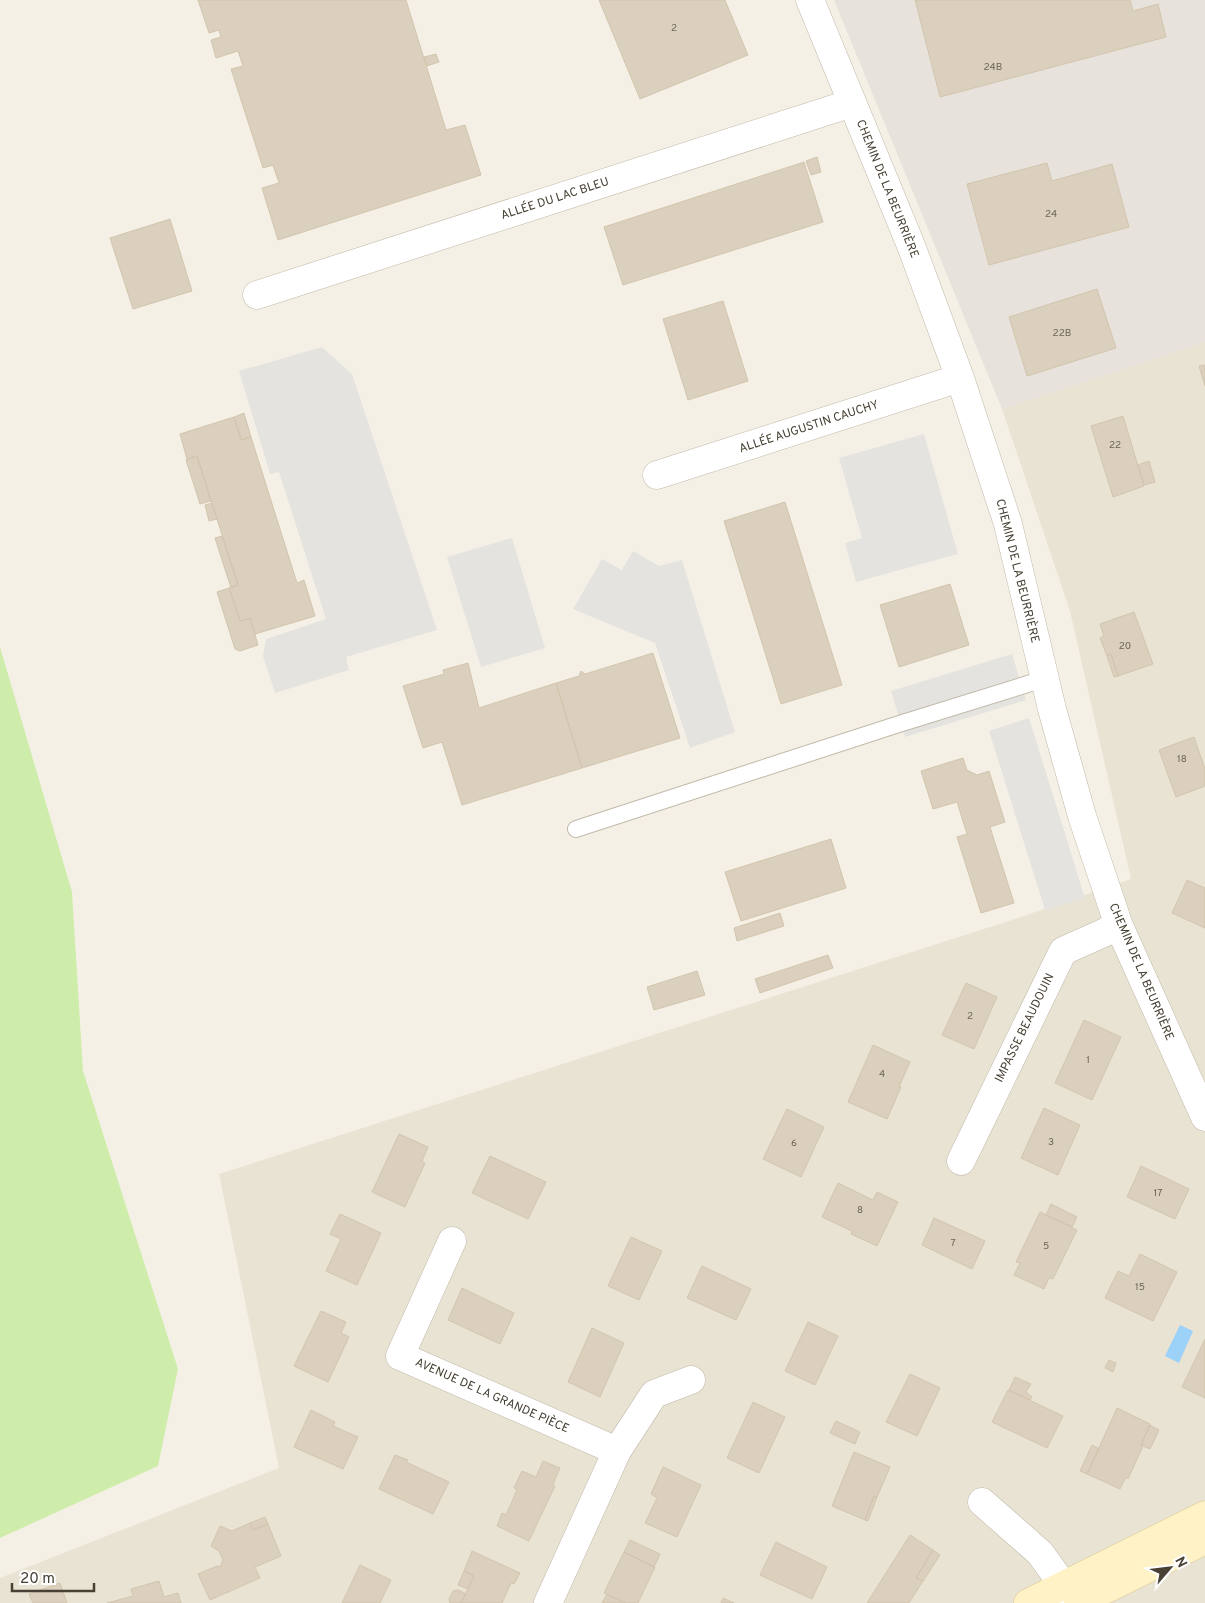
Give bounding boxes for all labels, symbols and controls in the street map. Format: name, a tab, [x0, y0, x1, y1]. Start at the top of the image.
house number: 2	[671, 22, 677, 35]
house number: 24B	[984, 61, 1002, 74]
street label: CHEMIN DE LA BEURRIÈRE	[852, 117, 922, 261]
street label: ALLÉE DU LAC BLEU	[499, 174, 611, 224]
house number: 24	[1045, 208, 1057, 221]
house number: 22B	[1053, 327, 1071, 340]
street label: ALLÉE AUGUSTIN CAUCHY	[737, 397, 881, 457]
house number: 22	[1109, 439, 1121, 452]
street label: CHEMIN DE LA BEURRIÈRE	[991, 497, 1043, 645]
house number: 20	[1119, 640, 1131, 653]
house number: 18	[1177, 753, 1187, 766]
street label: CHEMIN DE LA BEURRIÈRE	[1105, 901, 1177, 1043]
street label: IMPASSE BEAUDOUIN	[992, 971, 1058, 1085]
house number: 2	[967, 1010, 973, 1023]
house number: 1	[1086, 1054, 1090, 1067]
house number: 4	[879, 1068, 885, 1081]
house number: 3	[1048, 1136, 1054, 1149]
house number: 6	[791, 1137, 797, 1150]
house number: 17	[1154, 1187, 1162, 1200]
house number: 8	[857, 1204, 863, 1217]
house number: 7	[950, 1237, 956, 1250]
house number: 5	[1043, 1240, 1049, 1253]
house number: 15	[1135, 1281, 1145, 1294]
street label: AVENUE DE LA GRANDE PIÈCE	[412, 1355, 572, 1437]
north arrow	[1145, 1543, 1195, 1593]
text: N	[1170, 1554, 1190, 1571]
scale bar	[12, 1560, 95, 1592]
text: 20 m	[20, 1570, 55, 1589]

